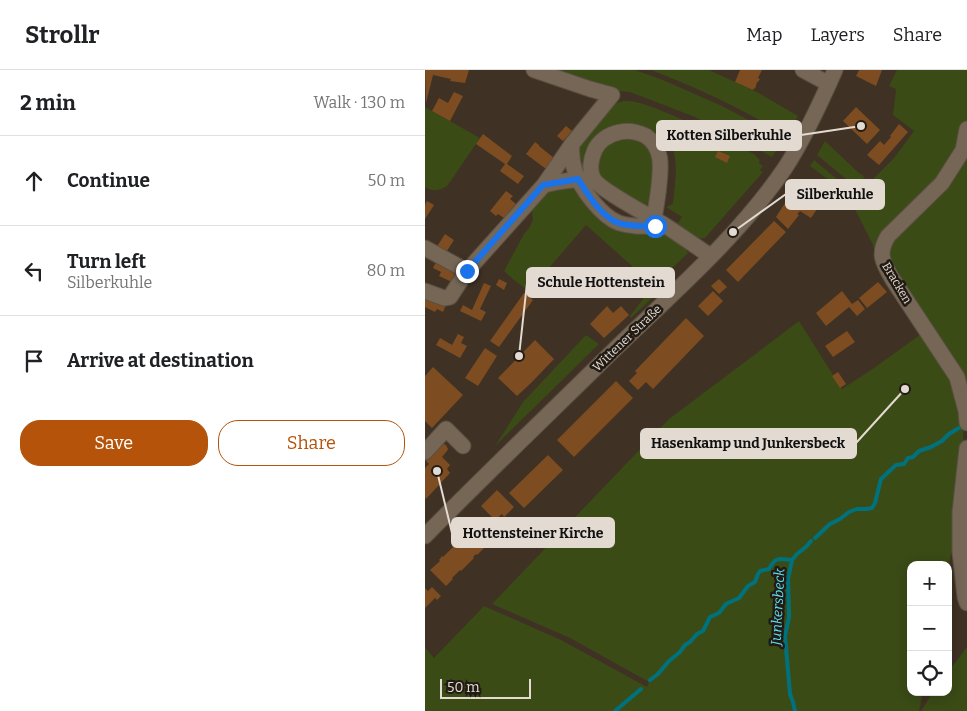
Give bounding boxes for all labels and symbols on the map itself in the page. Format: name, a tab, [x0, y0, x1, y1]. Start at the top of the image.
callout: Kotten Silberkuhle	[657, 121, 801, 150]
text: Kotten Silberkuhle	[667, 127, 792, 144]
callout: Silberkuhle	[786, 180, 884, 209]
text: Silberkuhle	[796, 186, 874, 203]
route start	[644, 215, 667, 238]
route end	[456, 260, 479, 283]
street label: Bracken	[879, 260, 915, 306]
callout: Schule Hottenstein	[527, 268, 674, 297]
text: Schule Hottenstein	[537, 274, 665, 291]
street label: Wittener Straße	[590, 302, 664, 374]
callout: Hasenkamp und Junkersbeck	[641, 429, 856, 458]
text: Hasenkamp und Junkersbeck	[651, 435, 846, 452]
callout: Hottensteiner Kirche	[452, 518, 614, 547]
text: Hottensteiner Kirche	[462, 525, 604, 542]
water label: Junkersbeck	[767, 568, 789, 648]
scale bar	[440, 676, 531, 699]

